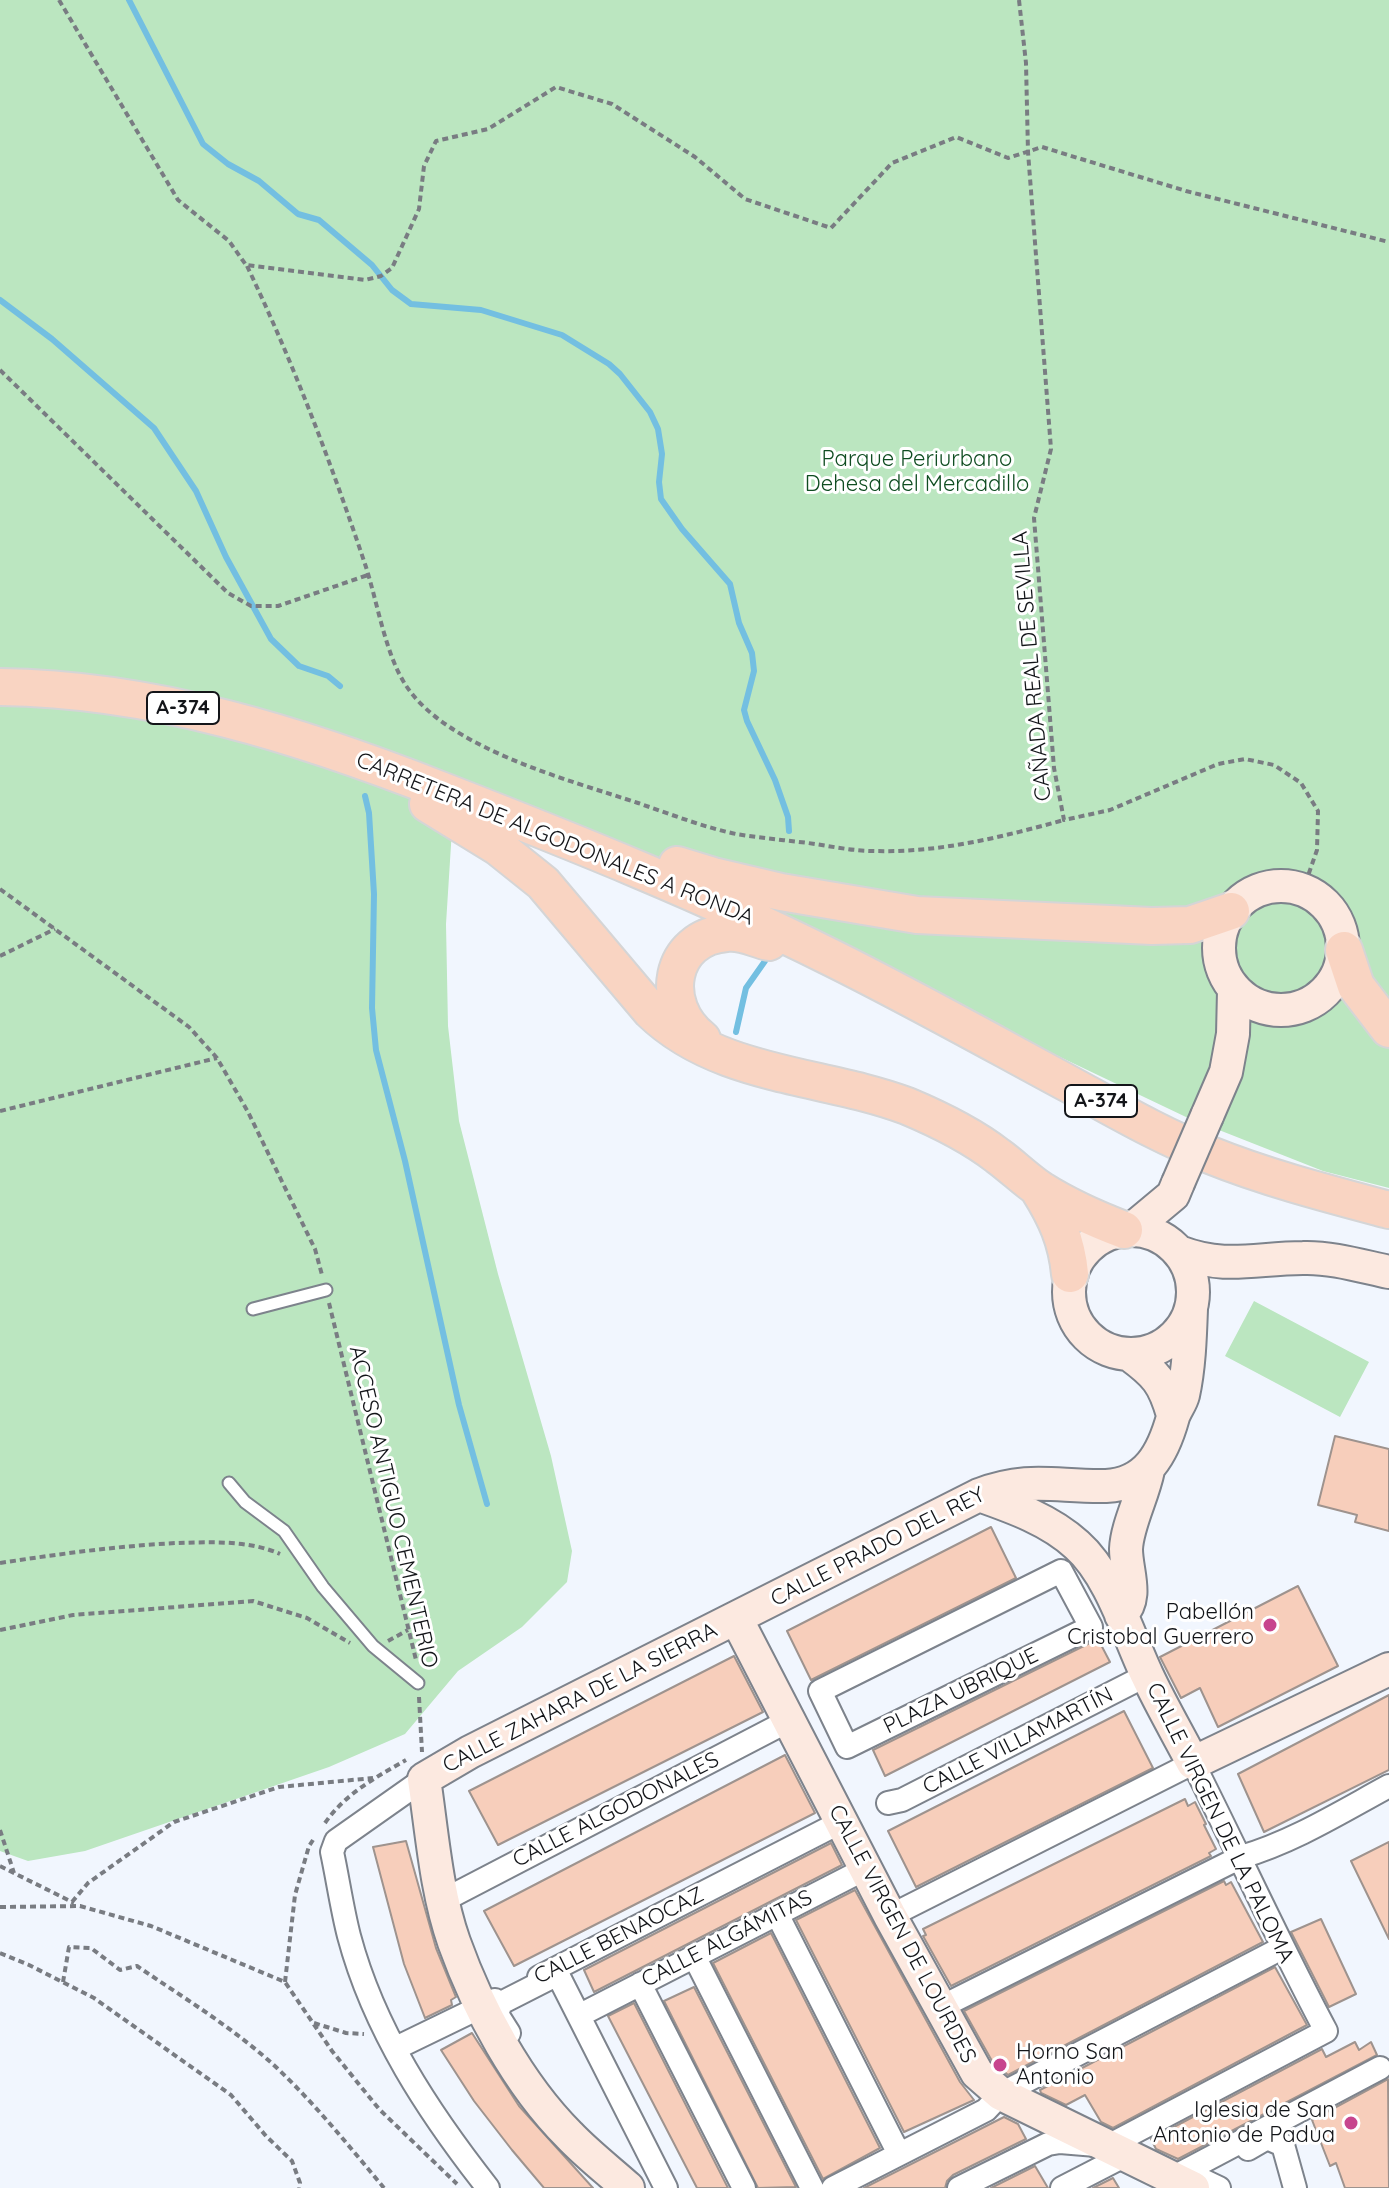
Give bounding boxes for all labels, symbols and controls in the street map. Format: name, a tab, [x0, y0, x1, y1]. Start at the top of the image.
park label: Parque Periurbano Dehesa del Mercadillo	[805, 446, 1029, 498]
street label: CAÑADA REAL DE SEVILLA	[1007, 530, 1057, 802]
road number: A-374	[147, 692, 219, 724]
street label: CARRETERA DE ALGODONALES A RONDA	[352, 747, 758, 931]
road number: A-374	[1065, 1085, 1137, 1117]
street label: ACCESO ANTIGUO CEMENTERIO	[343, 1343, 443, 1671]
street label: CALLE PRADO DEL REY	[766, 1481, 990, 1613]
place label: Pabellón Cristobal Guerrero	[1067, 1599, 1254, 1650]
marker: Pabellón Cristobal Guerrero	[1261, 1616, 1279, 1634]
street label: CALLE ZAHARA DE LA SIERRA	[438, 1617, 722, 1779]
street label: PLAZA UBRIQUE	[879, 1642, 1043, 1740]
street label: CALLE VIRGEN DE LA PALOMA	[1141, 1679, 1299, 1967]
street label: CALLE VILLAMARTÍN	[918, 1682, 1118, 1800]
street label: CALLE ALGODONALES	[508, 1747, 724, 1873]
street label: CALLE VIRGEN DE LOURDES	[823, 1800, 981, 2068]
street label: CALLE BENAOCAZ	[530, 1882, 708, 1990]
street label: CALLE ALGÁMITAS	[637, 1885, 817, 1993]
place label: Horno San Antonio	[1016, 2039, 1124, 2090]
marker: Horno San Antonio	[991, 2056, 1009, 2074]
place label: Iglesia de San Antonio de Padua	[1153, 2097, 1335, 2148]
marker: Iglesia de San Antonio de Padua	[1342, 2114, 1360, 2132]

